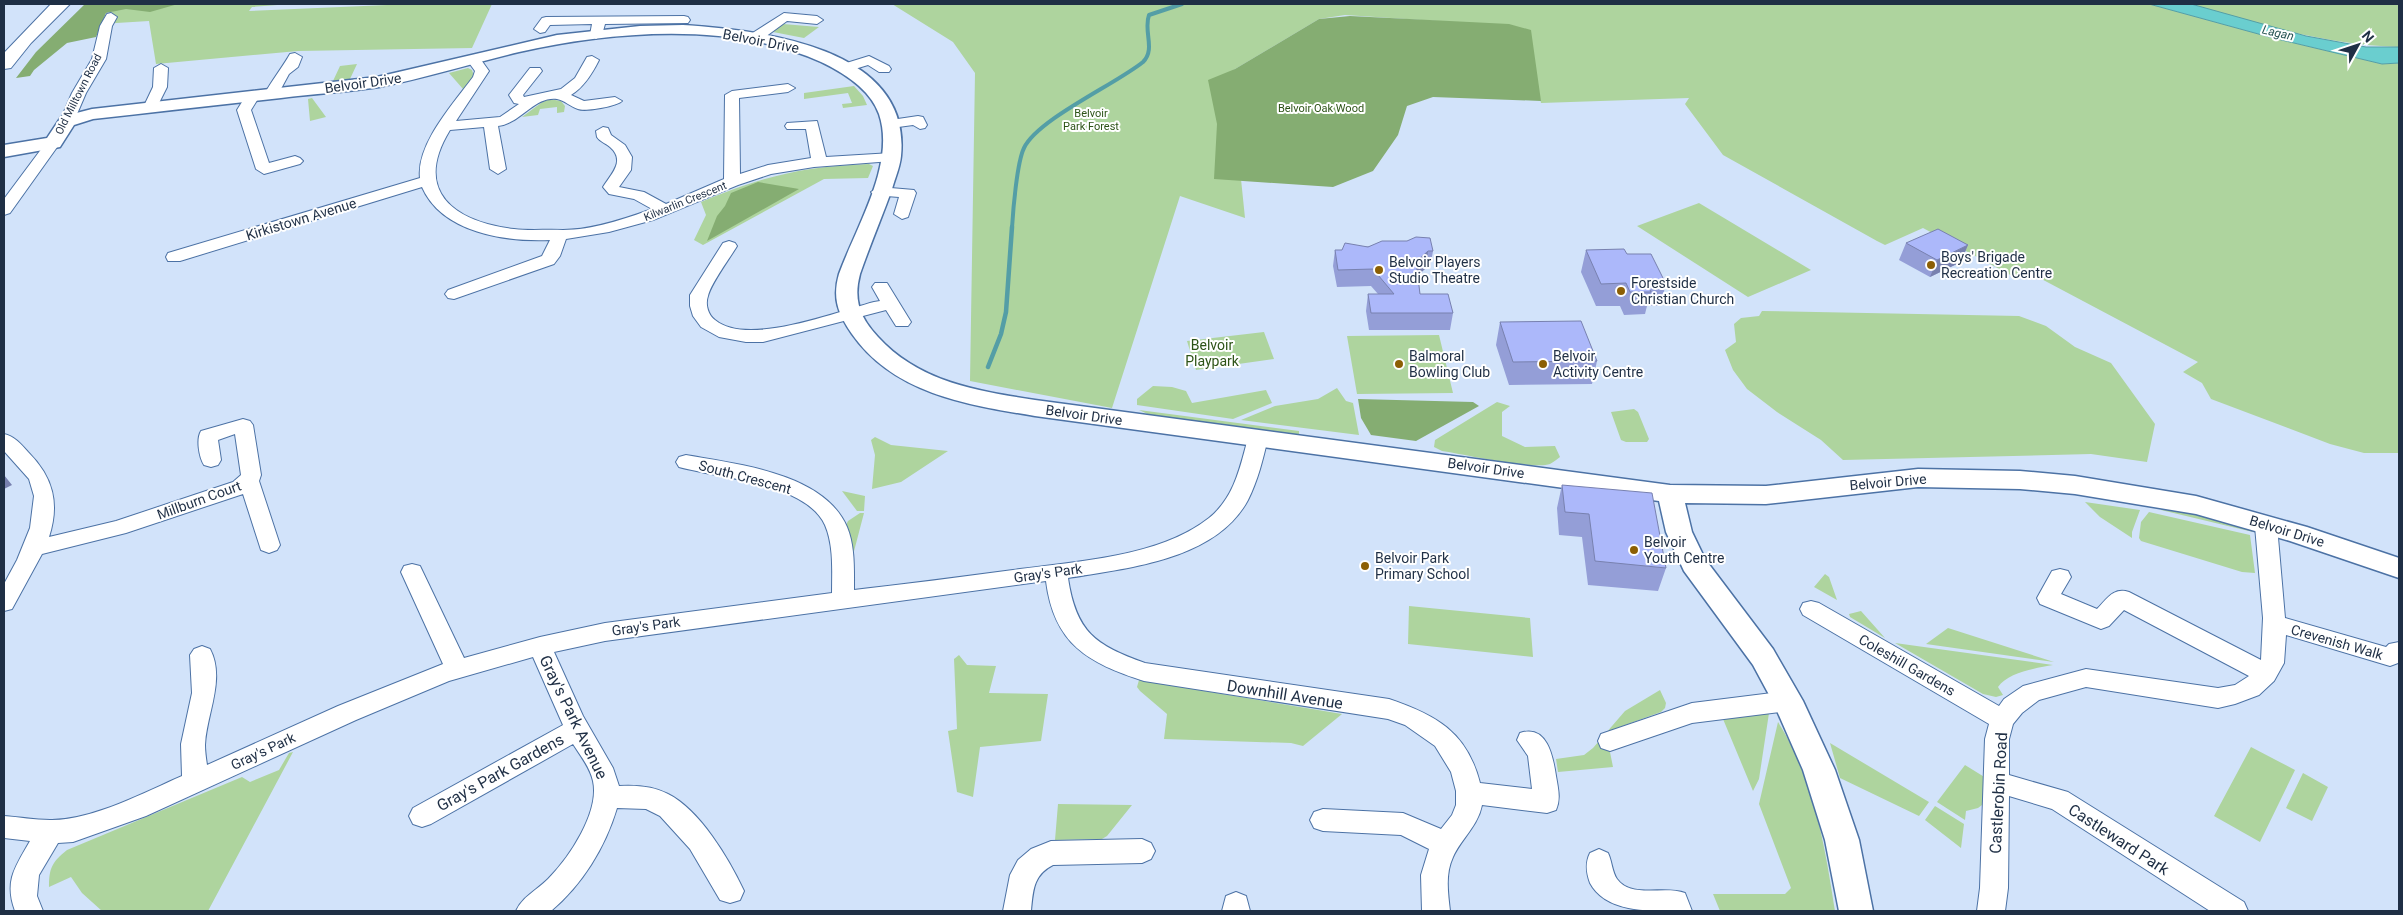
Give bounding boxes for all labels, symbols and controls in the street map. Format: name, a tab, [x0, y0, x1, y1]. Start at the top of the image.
north arrow	[2333, 20, 2383, 70]
water label: Lagan	[2261, 23, 2295, 43]
street label: Belvoir Drive	[722, 26, 800, 56]
text: N	[2359, 28, 2377, 46]
street label: Old Milltown Road	[52, 52, 104, 137]
street label: Belvoir Drive	[324, 70, 402, 96]
park label: Belvoir Oak Wood	[1278, 102, 1364, 115]
park label: Belvoir Park Forest	[1063, 107, 1119, 133]
street label: Kilwarlin Crescent	[642, 179, 729, 224]
street label: Kirkistown Avenue	[244, 195, 358, 243]
place label: Boys' Brigade Recreation Centre	[1941, 249, 2052, 281]
place label: Belvoir Players Studio Theatre	[1389, 254, 1481, 286]
marker: Boys' Brigade Recreation Centre	[1925, 259, 1937, 271]
marker: Belvoir Players Studio Theatre	[1373, 264, 1385, 276]
place label: Forestside Christian Church	[1631, 275, 1734, 307]
marker: Forestside Christian Church	[1615, 285, 1627, 297]
park label: Belvoir Playpark	[1185, 337, 1240, 369]
place label: Balmoral Bowling Club	[1409, 348, 1490, 380]
place label: Belvoir Activity Centre	[1553, 348, 1643, 380]
marker: Balmoral Bowling Club	[1393, 358, 1405, 370]
marker: Belvoir Activity Centre	[1537, 358, 1549, 370]
street label: Belvoir Drive	[1045, 402, 1123, 428]
street label: Belvoir Drive	[1447, 455, 1525, 481]
street label: South Crescent	[697, 457, 793, 497]
street label: Belvoir Drive	[1849, 471, 1927, 493]
street label: Millburn Court	[155, 477, 244, 523]
street label: Belvoir Drive	[2248, 512, 2326, 550]
place label: Belvoir Youth Centre	[1644, 534, 1724, 566]
marker: Belvoir Youth Centre	[1628, 544, 1640, 556]
place label: Belvoir Park Primary School	[1375, 550, 1470, 582]
street label: Gray's Park	[1013, 560, 1084, 586]
marker: Belvoir Park Primary School	[1359, 560, 1371, 572]
street label: Gray's Park	[611, 613, 682, 639]
street label: Crevenish Walk	[2289, 621, 2386, 663]
street label: Coleshill Gardens	[1856, 631, 1958, 699]
street label: Gray's Park Avenue	[535, 652, 612, 782]
street label: Downhill Avenue	[1226, 676, 1344, 713]
street label: Gray's Park	[228, 729, 298, 773]
street label: Gray's Park Gardens	[433, 730, 567, 815]
street label: Castlerobin Road	[1986, 732, 2011, 854]
street label: Castleward Park	[2065, 800, 2173, 880]

